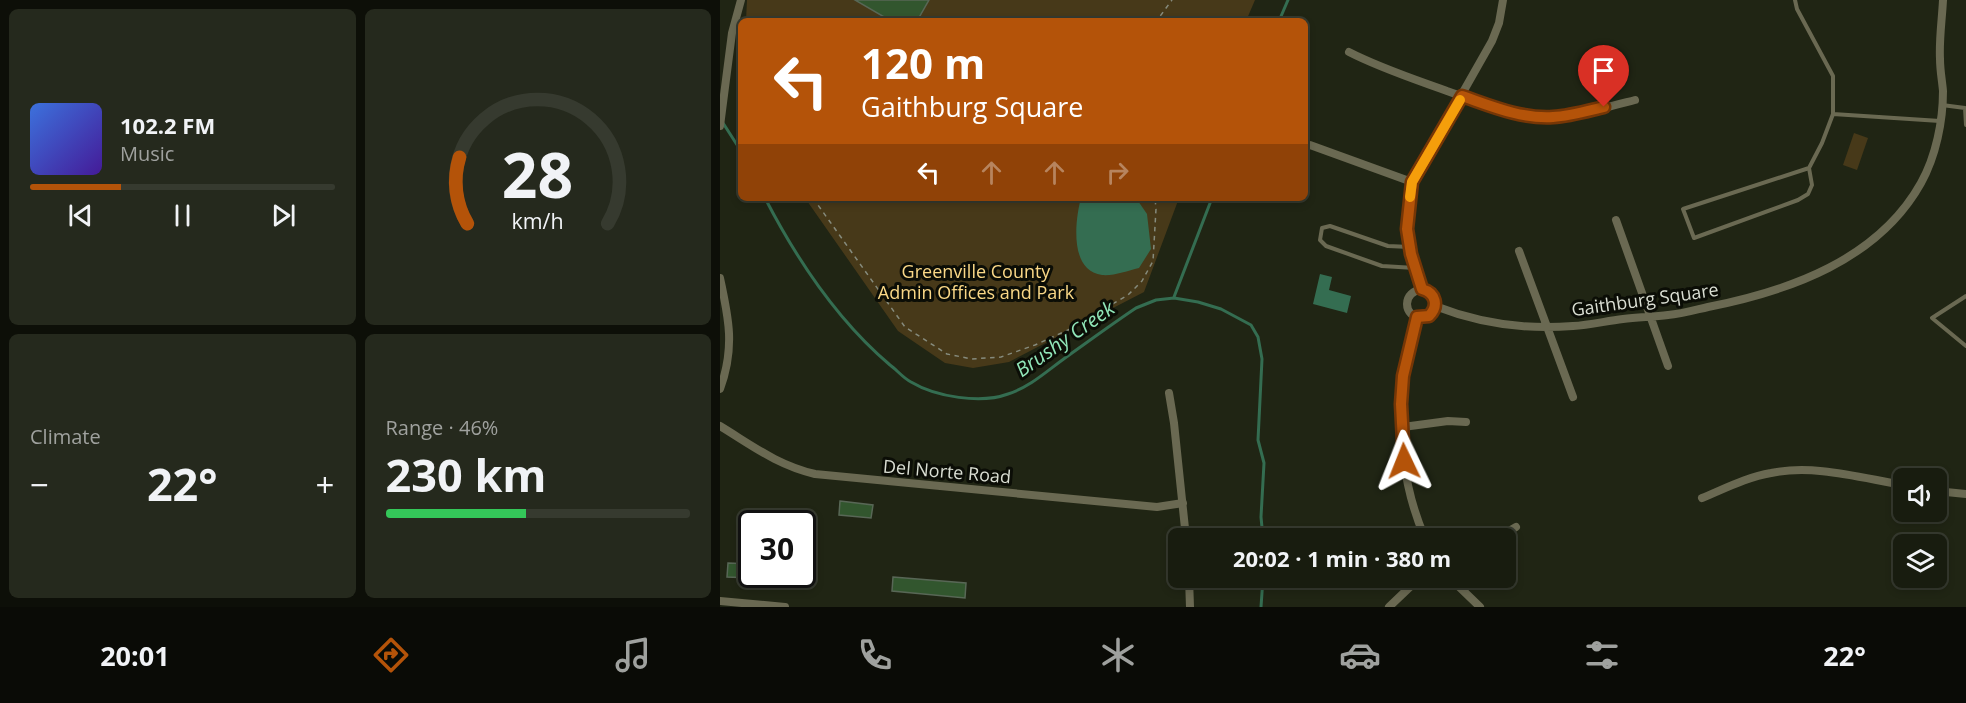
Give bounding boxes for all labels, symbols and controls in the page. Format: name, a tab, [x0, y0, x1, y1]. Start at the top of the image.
text: 120 m	[861, 34, 985, 91]
icon: left	[762, 42, 840, 120]
pin	[1578, 45, 1629, 107]
icon: arrive	[1587, 54, 1620, 87]
text: Gaithburg Square	[861, 88, 1084, 125]
text: 102.2 FM	[120, 110, 215, 140]
text: 28	[502, 131, 573, 216]
text: Music	[120, 140, 174, 167]
icon: left	[912, 156, 945, 189]
icon: ahead	[975, 156, 1008, 189]
icon: ahead	[1038, 156, 1071, 189]
icon: right	[1101, 156, 1134, 189]
icon: previous	[64, 199, 97, 232]
icon: pause	[166, 199, 199, 232]
icon: next	[267, 199, 300, 232]
text: km/h	[512, 207, 564, 236]
park label: Greenville County Admin Offices and Park	[878, 259, 1075, 304]
street label: Gaithburg Square	[1570, 277, 1720, 321]
water label: Brushy Creek	[1010, 294, 1121, 383]
text: Range · 46%	[386, 414, 498, 441]
text: Climate	[30, 423, 101, 450]
position arrow	[1372, 429, 1436, 493]
text: 230 km	[386, 444, 546, 505]
text: 22°	[147, 453, 218, 514]
street label: Del Norte Road	[882, 453, 1012, 489]
text: −	[30, 462, 49, 507]
text: +	[316, 462, 334, 507]
map controls	[1893, 468, 1947, 588]
button: sound	[1893, 468, 1947, 522]
speed limit sign: 30	[738, 510, 816, 588]
button: layers	[1893, 534, 1947, 588]
text: 20:02 · 1 min · 380 m	[1233, 543, 1451, 573]
icon: directions	[370, 634, 412, 676]
icon: music	[612, 634, 654, 676]
icon: phone	[854, 634, 896, 676]
icon: climate	[1097, 634, 1139, 676]
icon: car	[1339, 634, 1381, 676]
icon: filters	[1581, 634, 1623, 676]
text: 20:01	[100, 637, 170, 674]
text: 22°	[1823, 637, 1866, 674]

